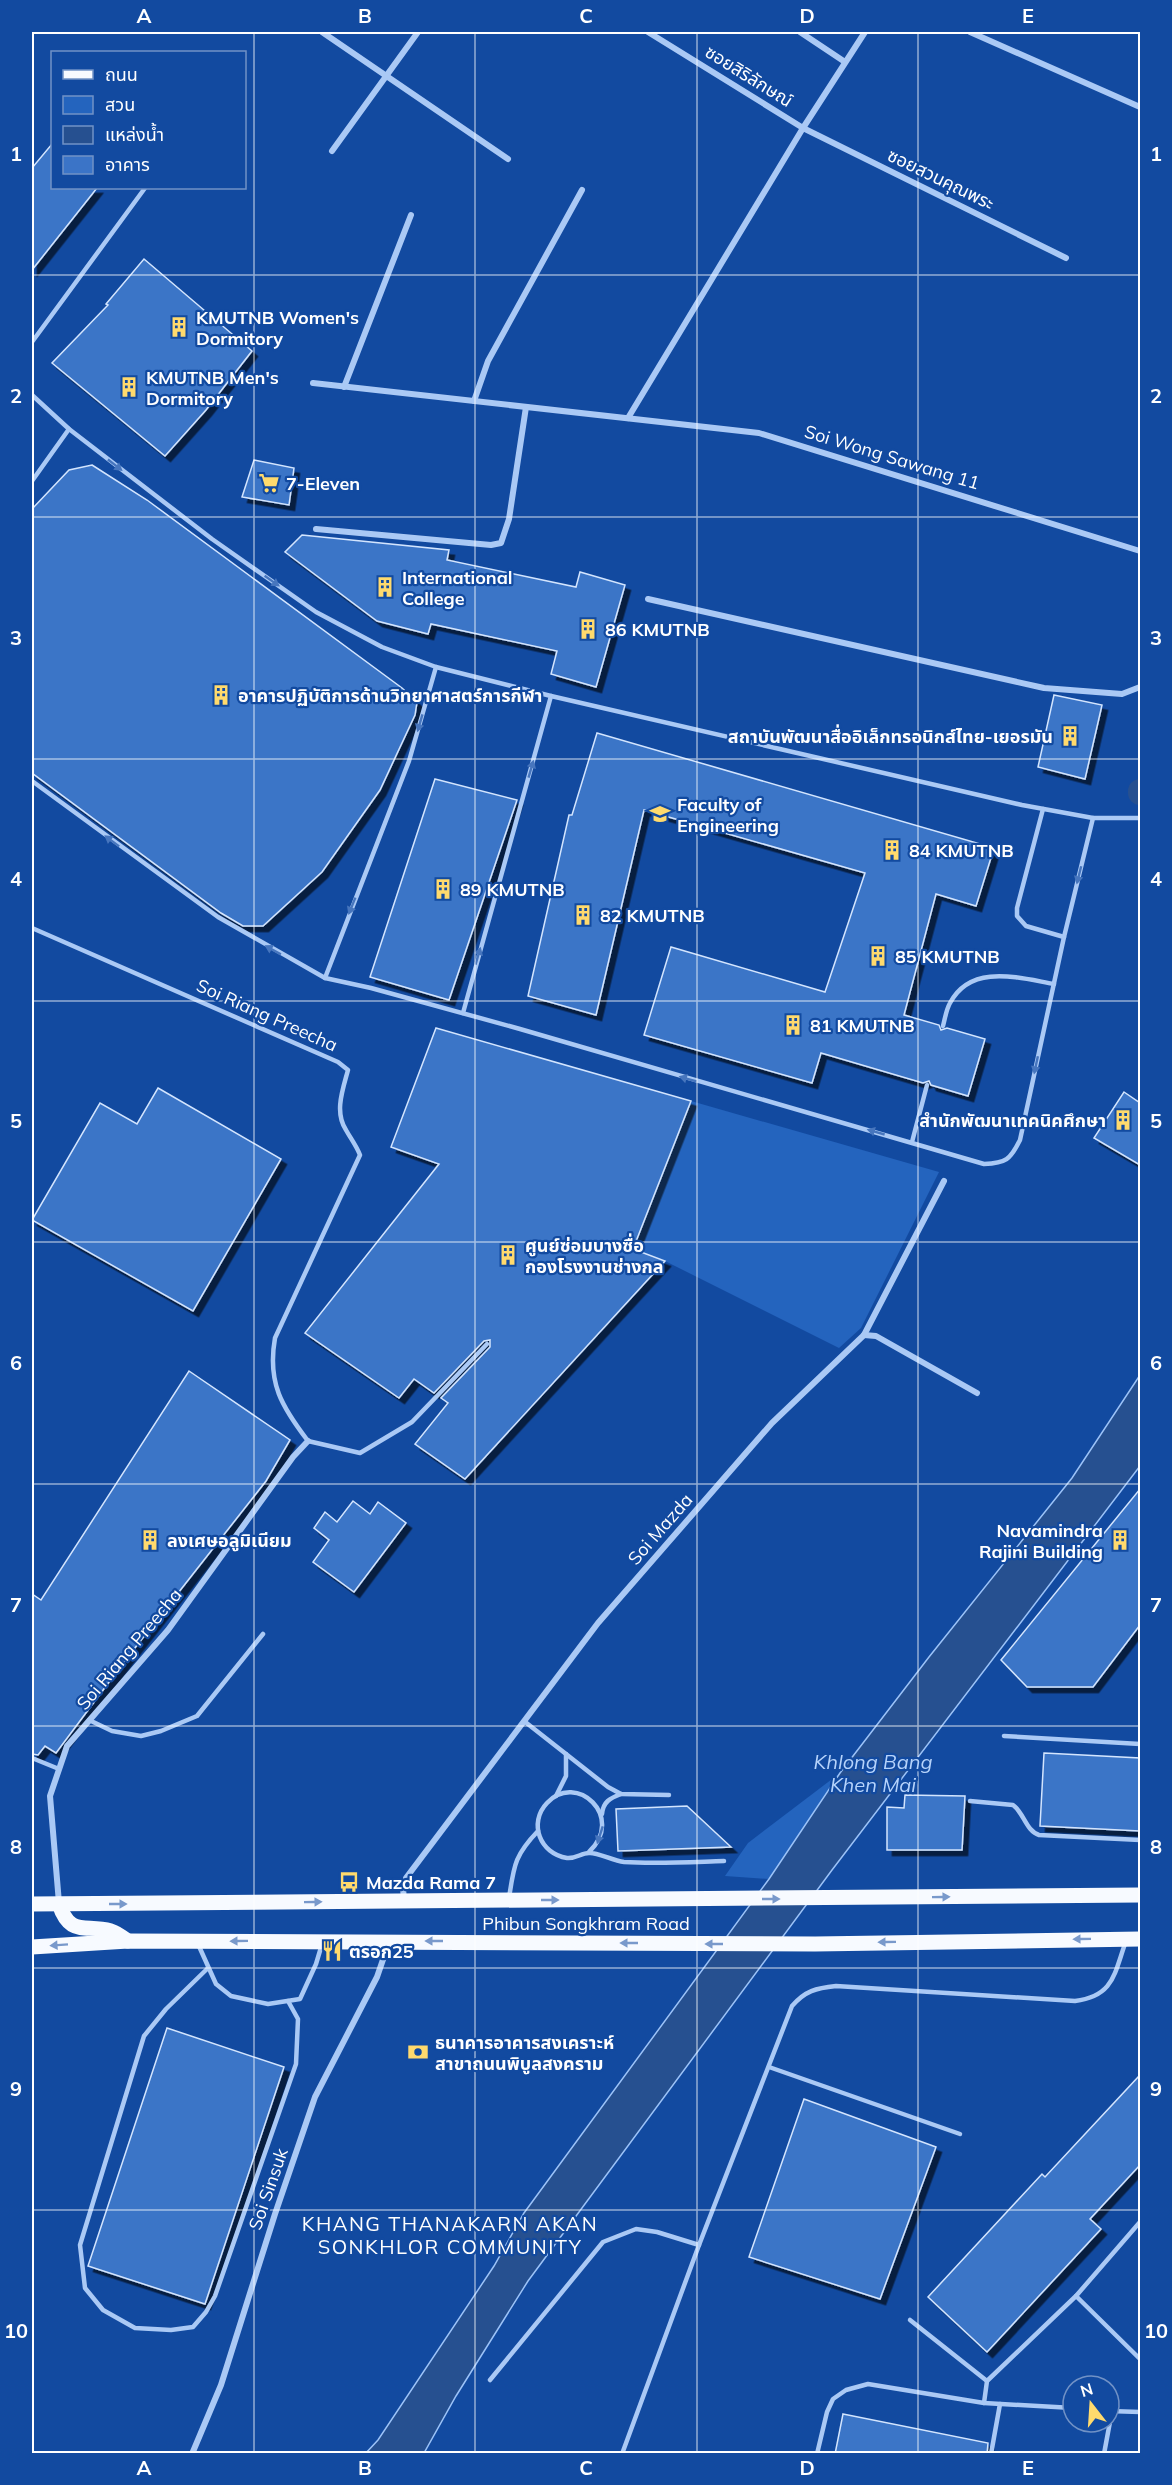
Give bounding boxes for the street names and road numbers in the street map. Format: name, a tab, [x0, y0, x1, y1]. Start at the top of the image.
street label: ซอยสิริลักษณ์	[701, 40, 797, 112]
street label: ซอยสวนคุณพระ	[884, 143, 998, 215]
street label: Soi Wong Sawang 11	[802, 419, 982, 495]
street label: Soi Riang Preecha	[193, 974, 341, 1056]
street label: Soi Mazda	[623, 1488, 697, 1570]
street label: Soi Riang Preecha	[71, 1583, 187, 1715]
street label: Phibun Songkhram Road	[482, 1912, 690, 1935]
street label: Soi Sinsuk	[243, 2144, 293, 2233]

